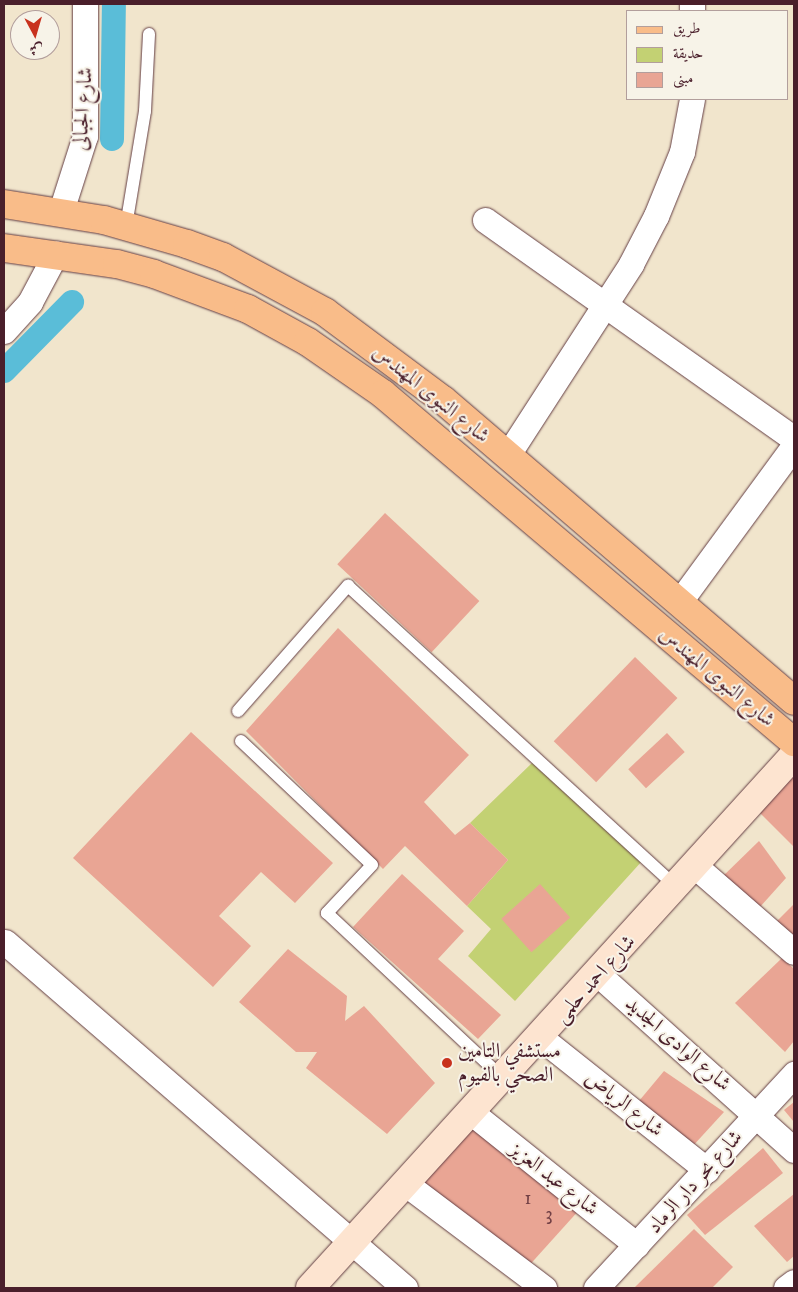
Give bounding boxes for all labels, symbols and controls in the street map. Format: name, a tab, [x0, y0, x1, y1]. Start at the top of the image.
north arrow	[10, 10, 60, 60]
legend	[626, 10, 788, 100]
text: طريق	[673, 19, 700, 38]
text: ش	[29, 39, 44, 59]
text: حديقة	[673, 44, 703, 63]
street label: شارع الجبالى	[68, 66, 98, 152]
text: مبنى	[673, 69, 693, 88]
street label: شارع النبوى المهندس	[367, 339, 495, 449]
street label: شارع النبوى المهندس	[654, 621, 780, 733]
street label: شارع احمد حلمى	[549, 930, 641, 1028]
street label: شارع الوادى الجديد	[620, 991, 736, 1097]
place label: مستشفي التامين الصحي بالفيوم	[458, 1038, 561, 1088]
marker: مستشفي التامين الصحي بالفيوم	[440, 1056, 454, 1070]
street label: شارع الرياض	[580, 1065, 668, 1143]
street label: شارع بحر دار الرماد	[642, 1125, 748, 1239]
street label: شارع عبد العزيز	[505, 1137, 603, 1221]
house number: 1	[525, 1188, 531, 1210]
house number: 3	[545, 1204, 553, 1226]

